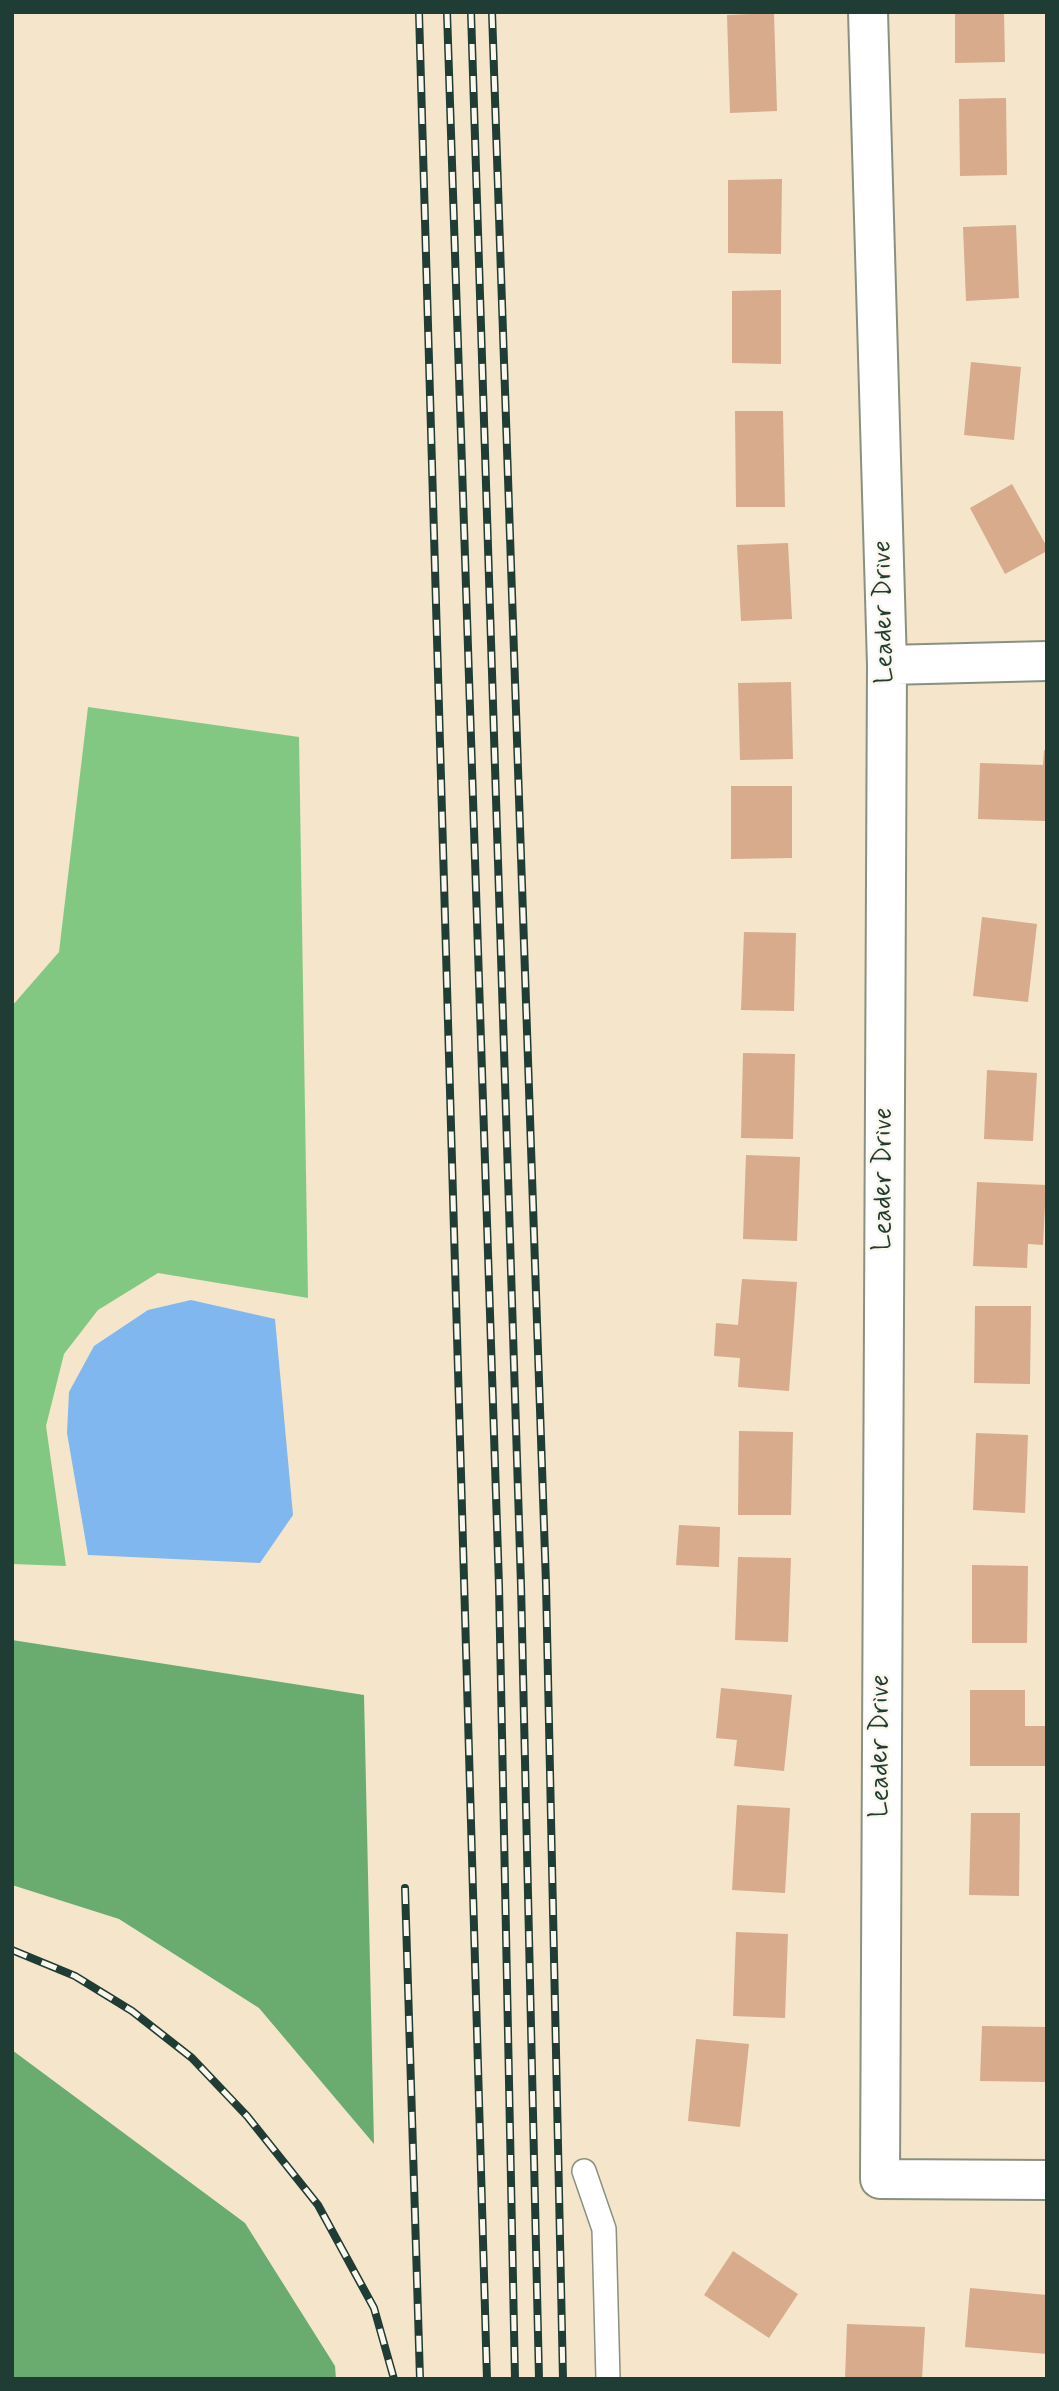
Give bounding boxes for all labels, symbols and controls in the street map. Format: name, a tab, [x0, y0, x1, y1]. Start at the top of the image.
street label: Leader Drive	[868, 540, 902, 684]
street label: Leader Drive	[869, 1107, 901, 1251]
street label: Leader Drive	[866, 1674, 898, 1818]

